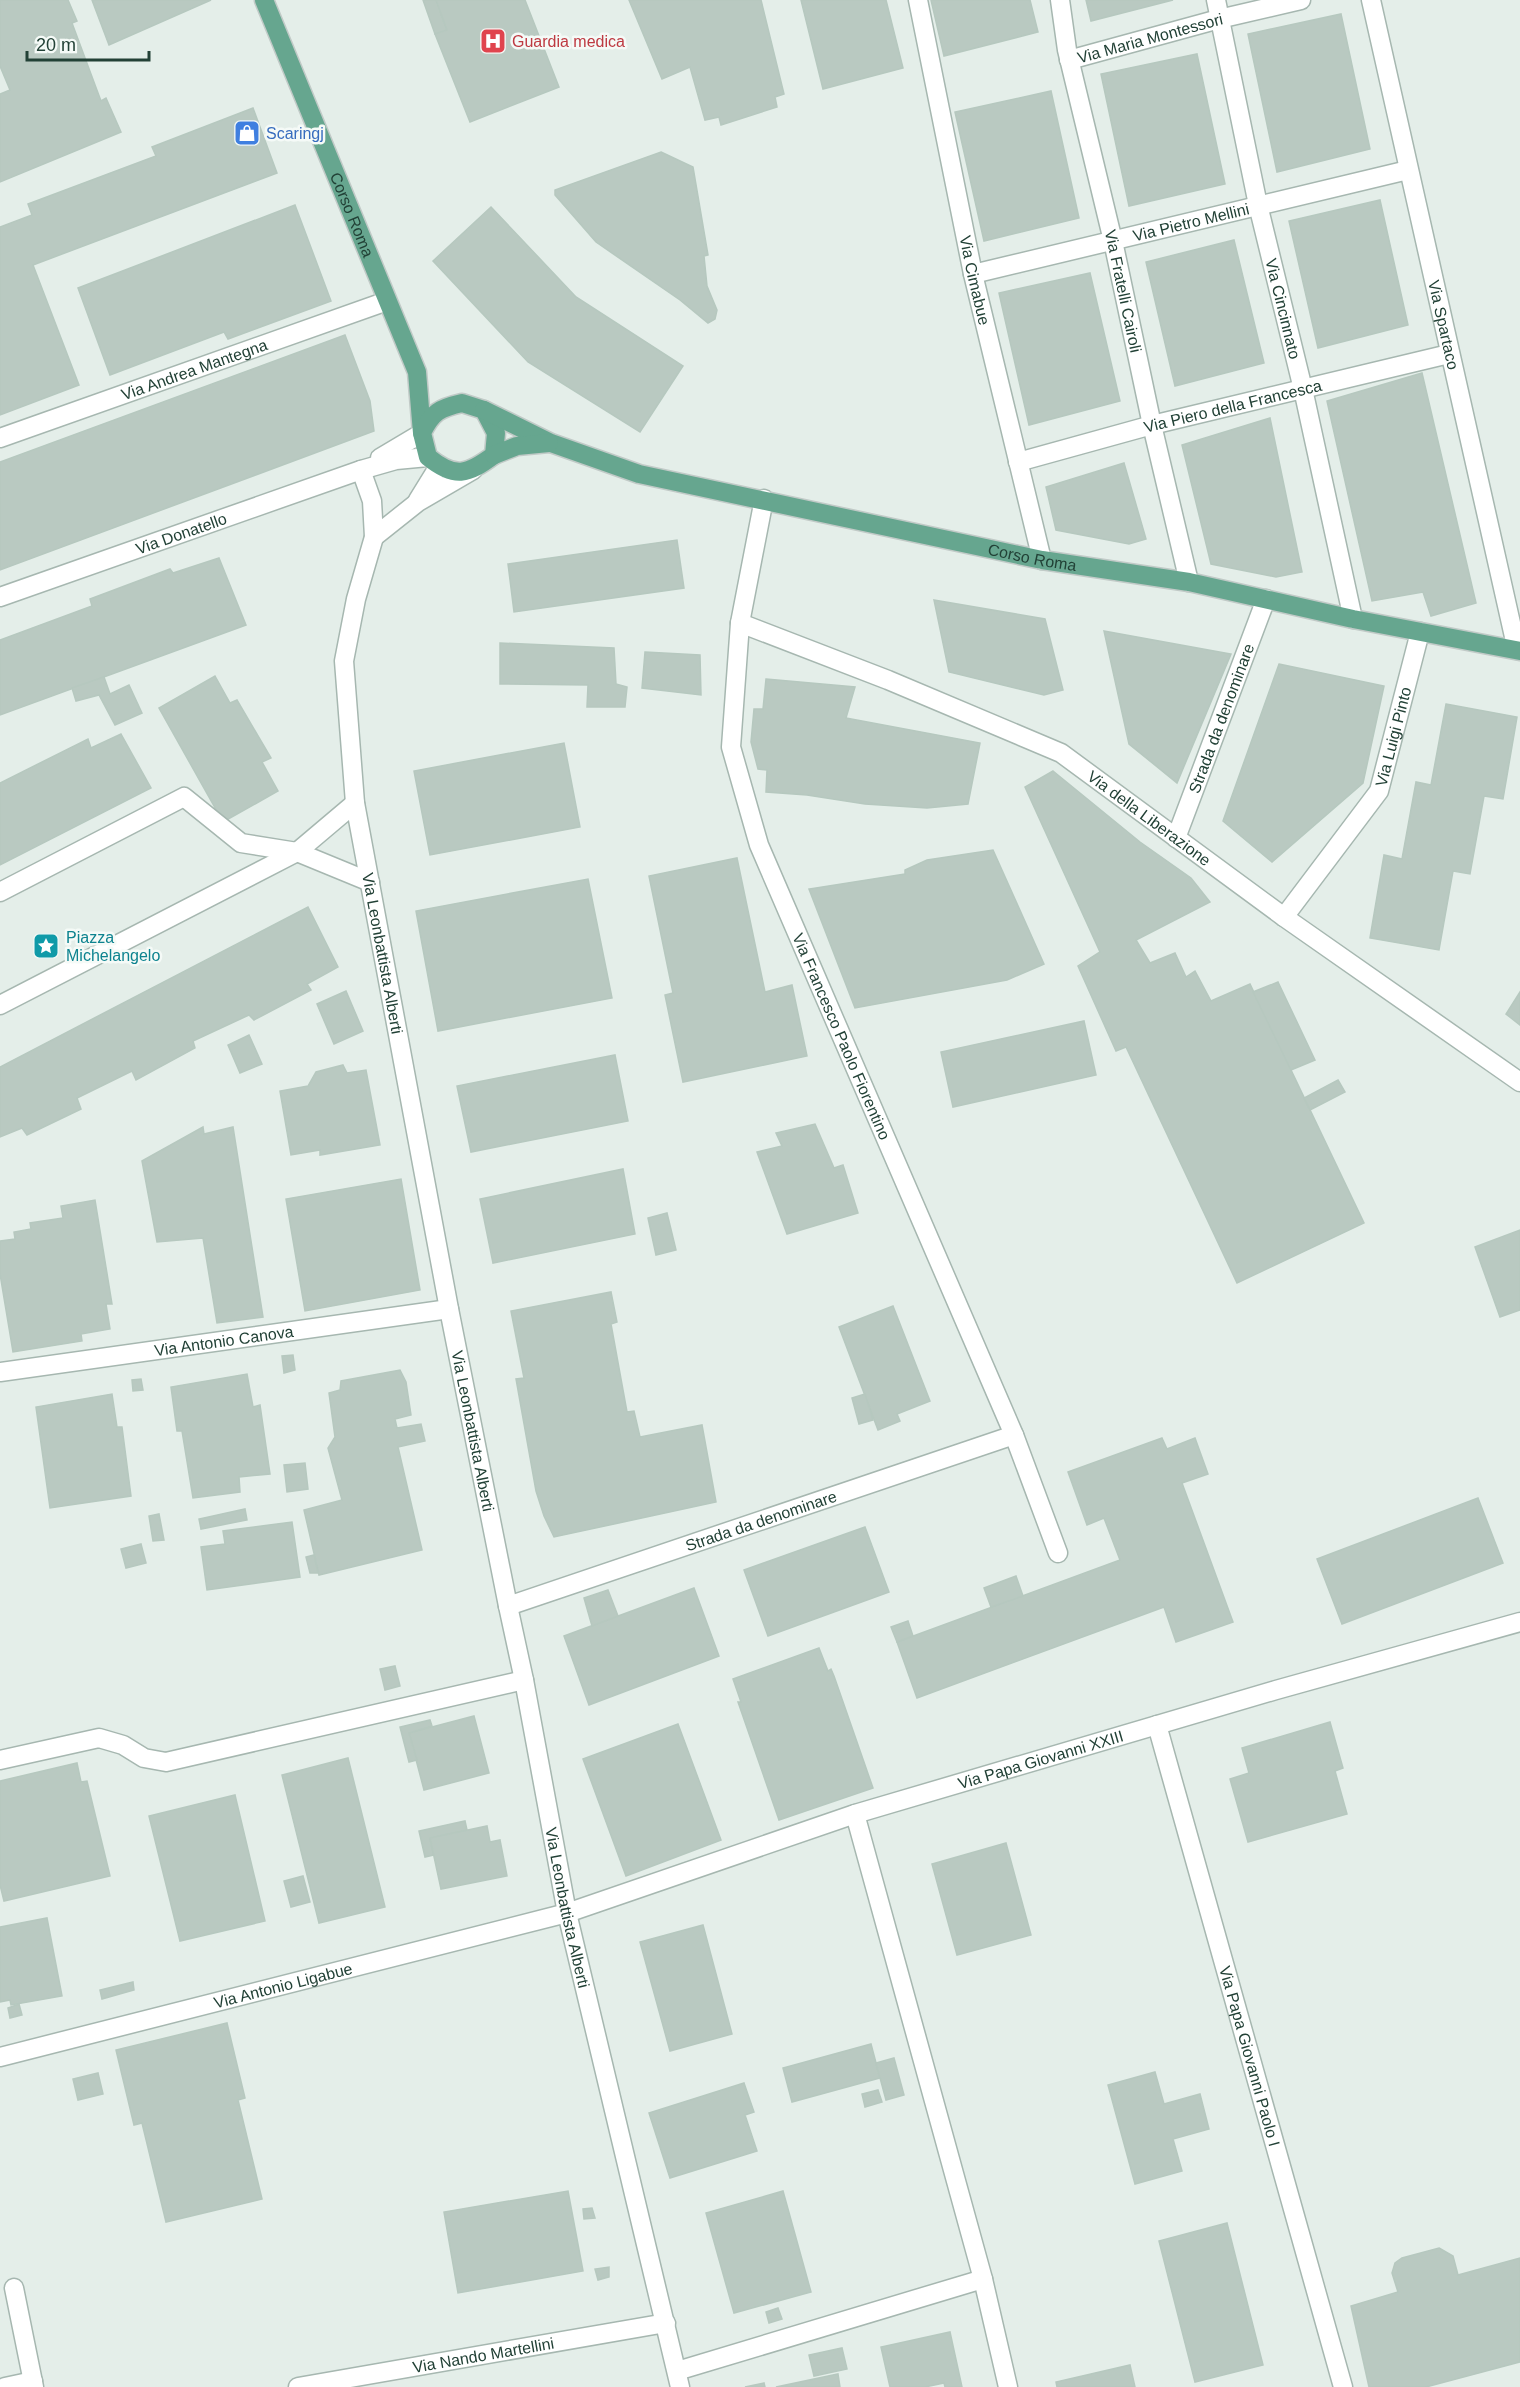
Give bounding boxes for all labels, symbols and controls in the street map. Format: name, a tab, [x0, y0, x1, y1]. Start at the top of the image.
street label: Via Maria Montessori	[1076, 10, 1224, 66]
scale bar	[27, 24, 148, 62]
hospital icon: Guardia medica	[478, 26, 508, 56]
place label: Guardia medica	[512, 33, 625, 50]
text: 20 m	[36, 35, 76, 55]
shop icon: Scaringj	[232, 118, 262, 148]
place label: Scaringj	[266, 125, 324, 142]
street label: Corso Roma	[327, 170, 377, 260]
street label: Via Pietro Mellini	[1131, 200, 1251, 245]
street label: Via Fratelli Cairoli	[1102, 228, 1144, 354]
street label: Via Cimabue	[956, 234, 993, 327]
street label: Via Cincinnato	[1262, 257, 1303, 361]
street label: Via Spartaco	[1425, 279, 1462, 372]
street label: Via Andrea Mantegna	[119, 336, 270, 403]
street label: Via Piero della Francesca	[1142, 377, 1323, 436]
street label: Via Donatello	[134, 510, 229, 558]
street label: Corso Roma	[986, 541, 1078, 574]
street label: Strada da denominare	[1186, 641, 1257, 796]
street label: Via Luigi Pinto	[1373, 685, 1415, 788]
street label: Via della Liberazione	[1084, 768, 1214, 869]
street label: Via Leonbattista Alberti	[359, 871, 406, 1035]
place label: Piazza Michelangelo	[66, 929, 160, 964]
place icon: Piazza Michelangelo	[31, 931, 61, 961]
street label: Via Francesco Paolo Fiorentino	[789, 931, 893, 1142]
street label: Via Antonio Canova	[153, 1323, 295, 1359]
street label: Via Leonbattista Alberti	[448, 1349, 497, 1513]
street label: Strada da denominare	[683, 1488, 839, 1554]
street label: Via Papa Giovanni XXIII	[956, 1727, 1125, 1792]
street label: Via Leonbattista Alberti	[542, 1826, 593, 1990]
street label: Via Antonio Ligabue	[212, 1960, 354, 2011]
street label: Via Papa Giovanni Paolo I	[1216, 1964, 1283, 2148]
street label: Via Nando Martellini	[411, 2335, 555, 2376]

